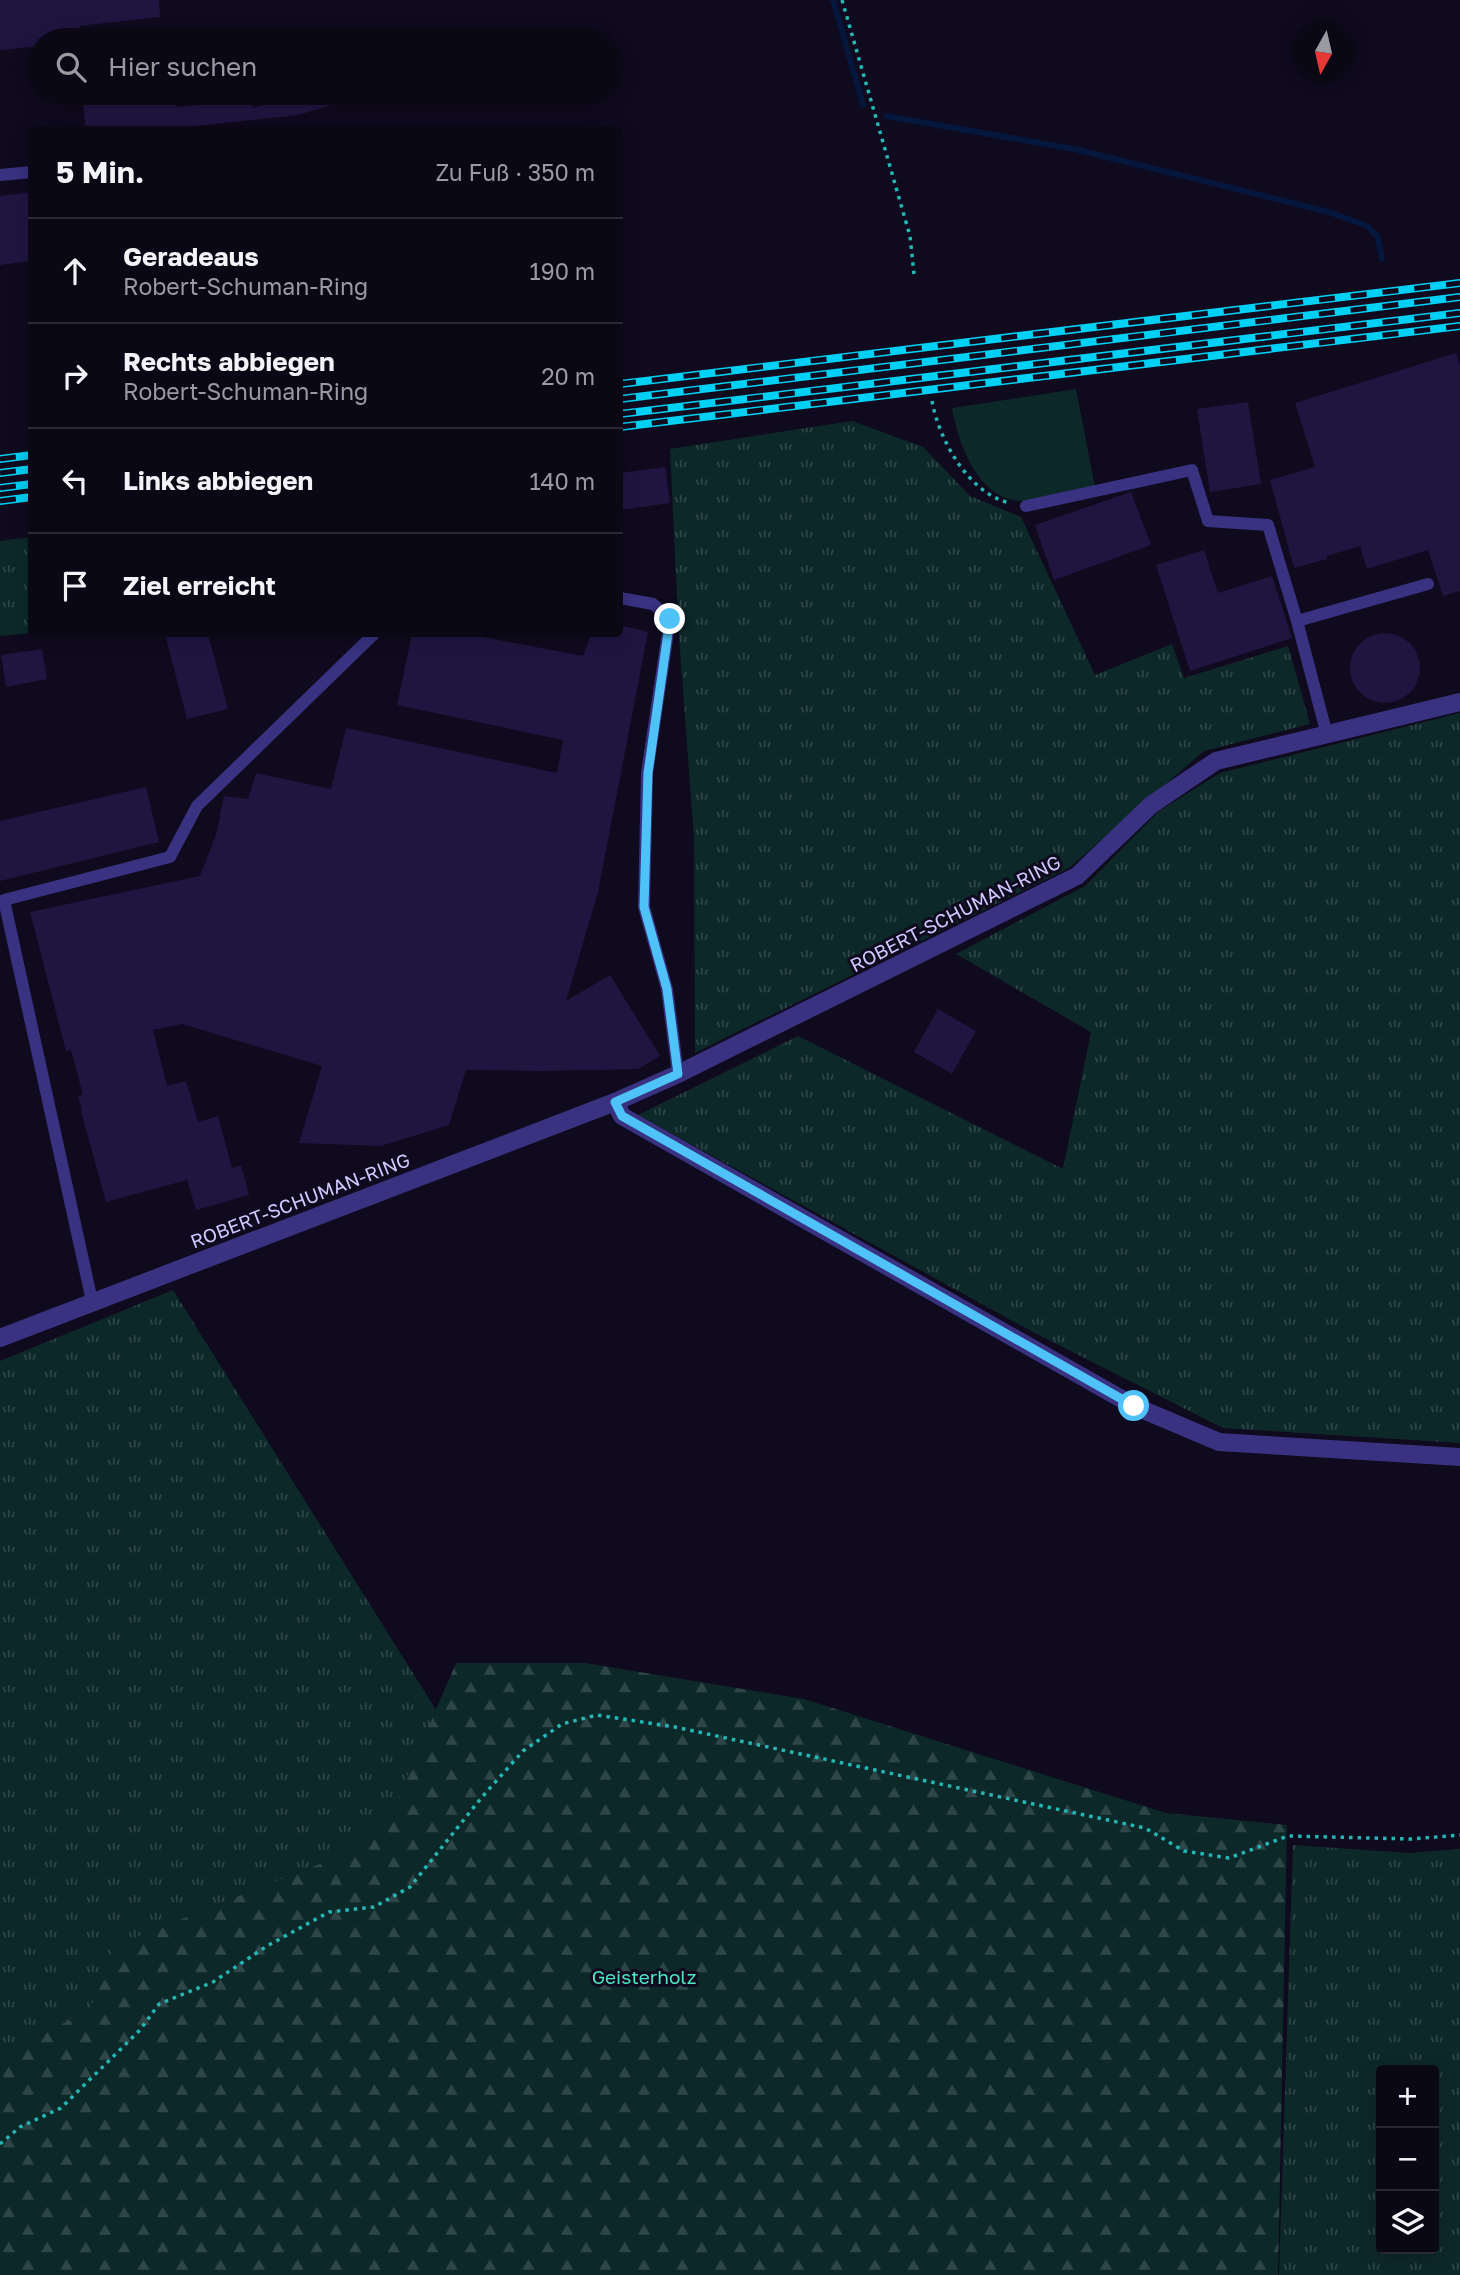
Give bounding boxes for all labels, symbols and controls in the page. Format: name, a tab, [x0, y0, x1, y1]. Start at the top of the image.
north arrow	[1292, 21, 1355, 84]
search box	[28, 28, 623, 105]
icon: search	[52, 48, 90, 86]
text: Hier suchen	[108, 51, 257, 82]
text: 5 Min.	[56, 154, 144, 190]
text: Zu Fuß · 350 m	[435, 158, 595, 186]
text: Geradeaus	[123, 241, 259, 272]
icon: ahead	[56, 252, 94, 290]
text: 190 m	[530, 257, 595, 285]
text: Robert-Schuman-Ring	[123, 272, 368, 300]
text: Rechts abbiegen	[123, 346, 335, 377]
icon: right	[56, 357, 94, 395]
text: 20 m	[541, 362, 595, 390]
text: Robert-Schuman-Ring	[123, 377, 368, 405]
icon: left	[56, 462, 94, 500]
text: Links abbiegen	[123, 465, 313, 496]
text: 140 m	[529, 467, 595, 495]
icon: arrive	[56, 567, 94, 605]
text: Ziel erreicht	[123, 570, 276, 601]
route end	[654, 603, 685, 634]
street label: ROBERT-SCHUMAN-RING	[846, 850, 1064, 976]
street label: ROBERT-SCHUMAN-RING	[187, 1147, 413, 1253]
route start	[1118, 1390, 1149, 1421]
park label: Geisterholz	[592, 1965, 696, 1988]
map controls	[1376, 2065, 1439, 2254]
button: +	[1376, 2065, 1439, 2128]
button: −	[1376, 2128, 1439, 2191]
button: layers	[1376, 2191, 1439, 2254]

